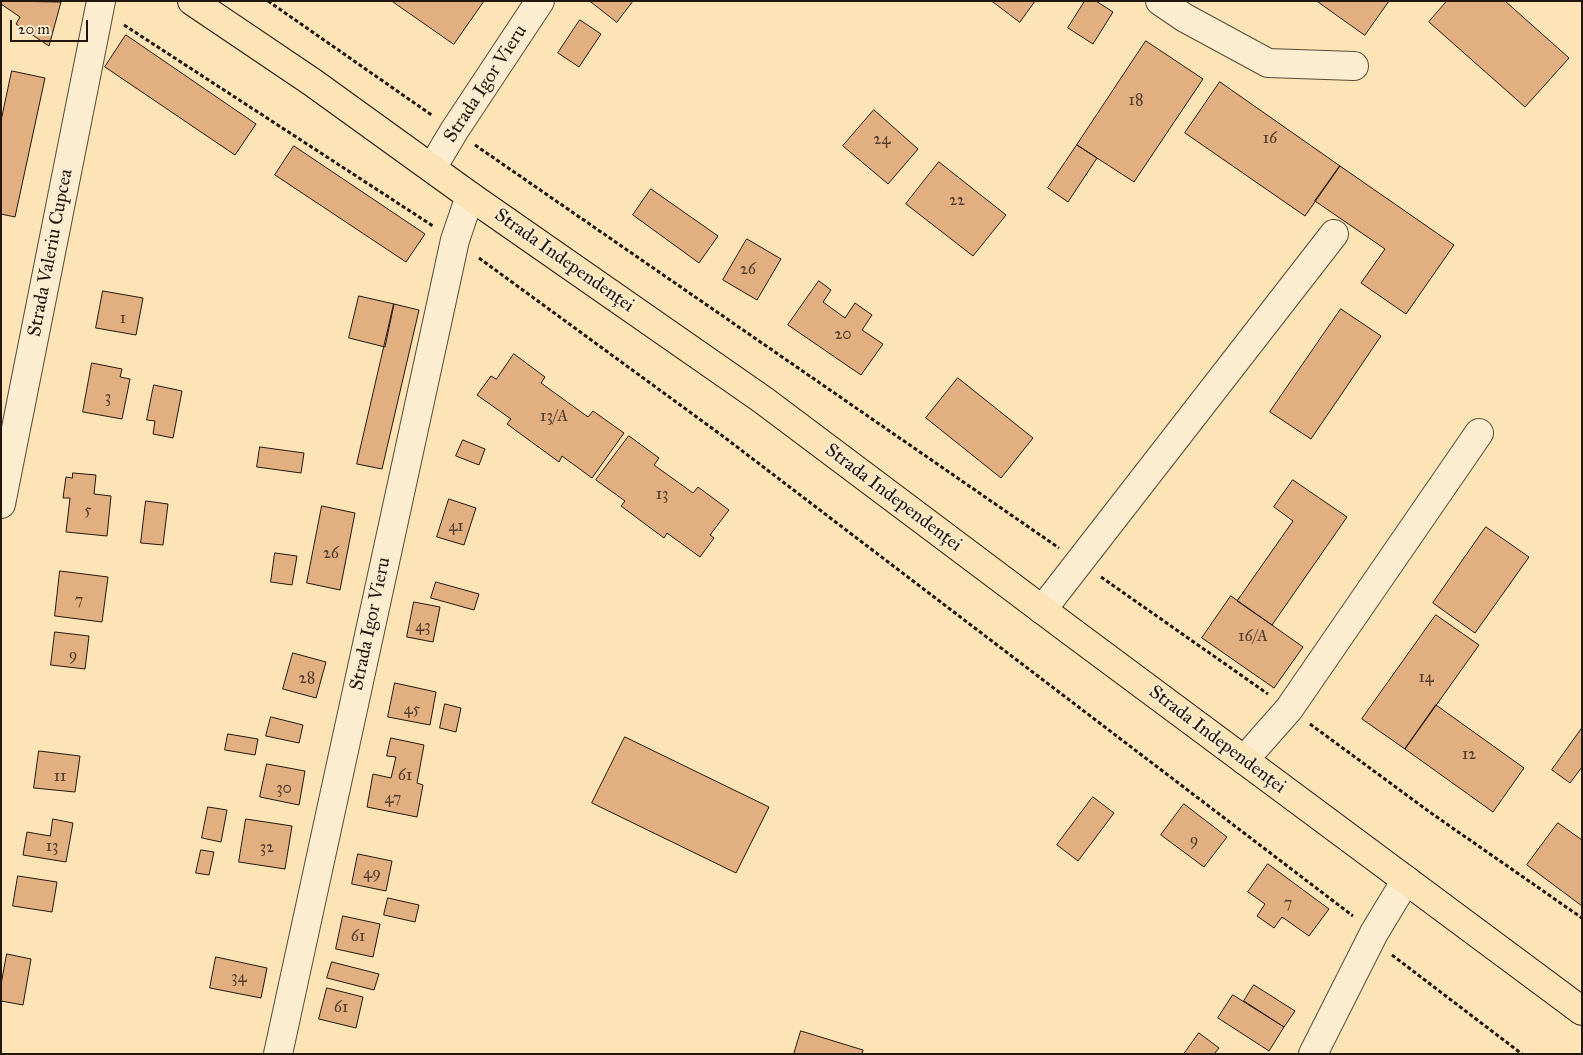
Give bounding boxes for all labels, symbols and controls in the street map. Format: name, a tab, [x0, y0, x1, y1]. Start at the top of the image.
scale bar	[12, 10, 90, 42]
text: 20 m	[18, 20, 50, 38]
street label: Strada Igor Vieru	[439, 21, 533, 147]
house number: 18	[1129, 91, 1143, 111]
house number: 16	[1263, 129, 1277, 149]
house number: 24	[874, 130, 890, 150]
street label: Strada Valeriu Cupcea	[24, 167, 78, 339]
house number: 22	[949, 191, 965, 211]
street label: Strada Independenței	[490, 204, 638, 318]
house number: 26	[740, 260, 756, 280]
house number: 1	[120, 309, 126, 329]
house number: 20	[834, 325, 852, 345]
house number: 3	[105, 388, 111, 408]
house number: 13/A	[540, 407, 568, 427]
street label: Strada Independenței	[820, 439, 966, 557]
house number: 13	[656, 485, 668, 505]
house number: 5	[84, 501, 92, 521]
house number: 41	[448, 517, 464, 537]
house number: 26	[323, 544, 339, 564]
street label: Strada Igor Vieru	[346, 555, 396, 693]
house number: 7	[75, 591, 83, 611]
house number: 43	[415, 617, 431, 637]
house number: 16/A	[1238, 627, 1268, 647]
house number: 9	[69, 646, 77, 666]
house number: 14	[1418, 668, 1434, 688]
house number: 28	[299, 669, 315, 689]
street label: Strada Independenței	[1144, 681, 1290, 799]
house number: 45	[404, 700, 420, 720]
house number: 12	[1462, 745, 1476, 765]
house number: 61	[398, 766, 412, 786]
house number: 11	[54, 767, 66, 787]
house number: 30	[276, 779, 292, 799]
house number: 47	[385, 789, 401, 809]
house number: 9	[1190, 831, 1198, 851]
house number: 13	[46, 837, 58, 857]
house number: 32	[260, 838, 274, 858]
house number: 49	[363, 864, 381, 884]
house number: 7	[1284, 894, 1292, 914]
house number: 61	[351, 927, 365, 947]
house number: 34	[231, 968, 247, 988]
house number: 61	[334, 998, 348, 1018]

